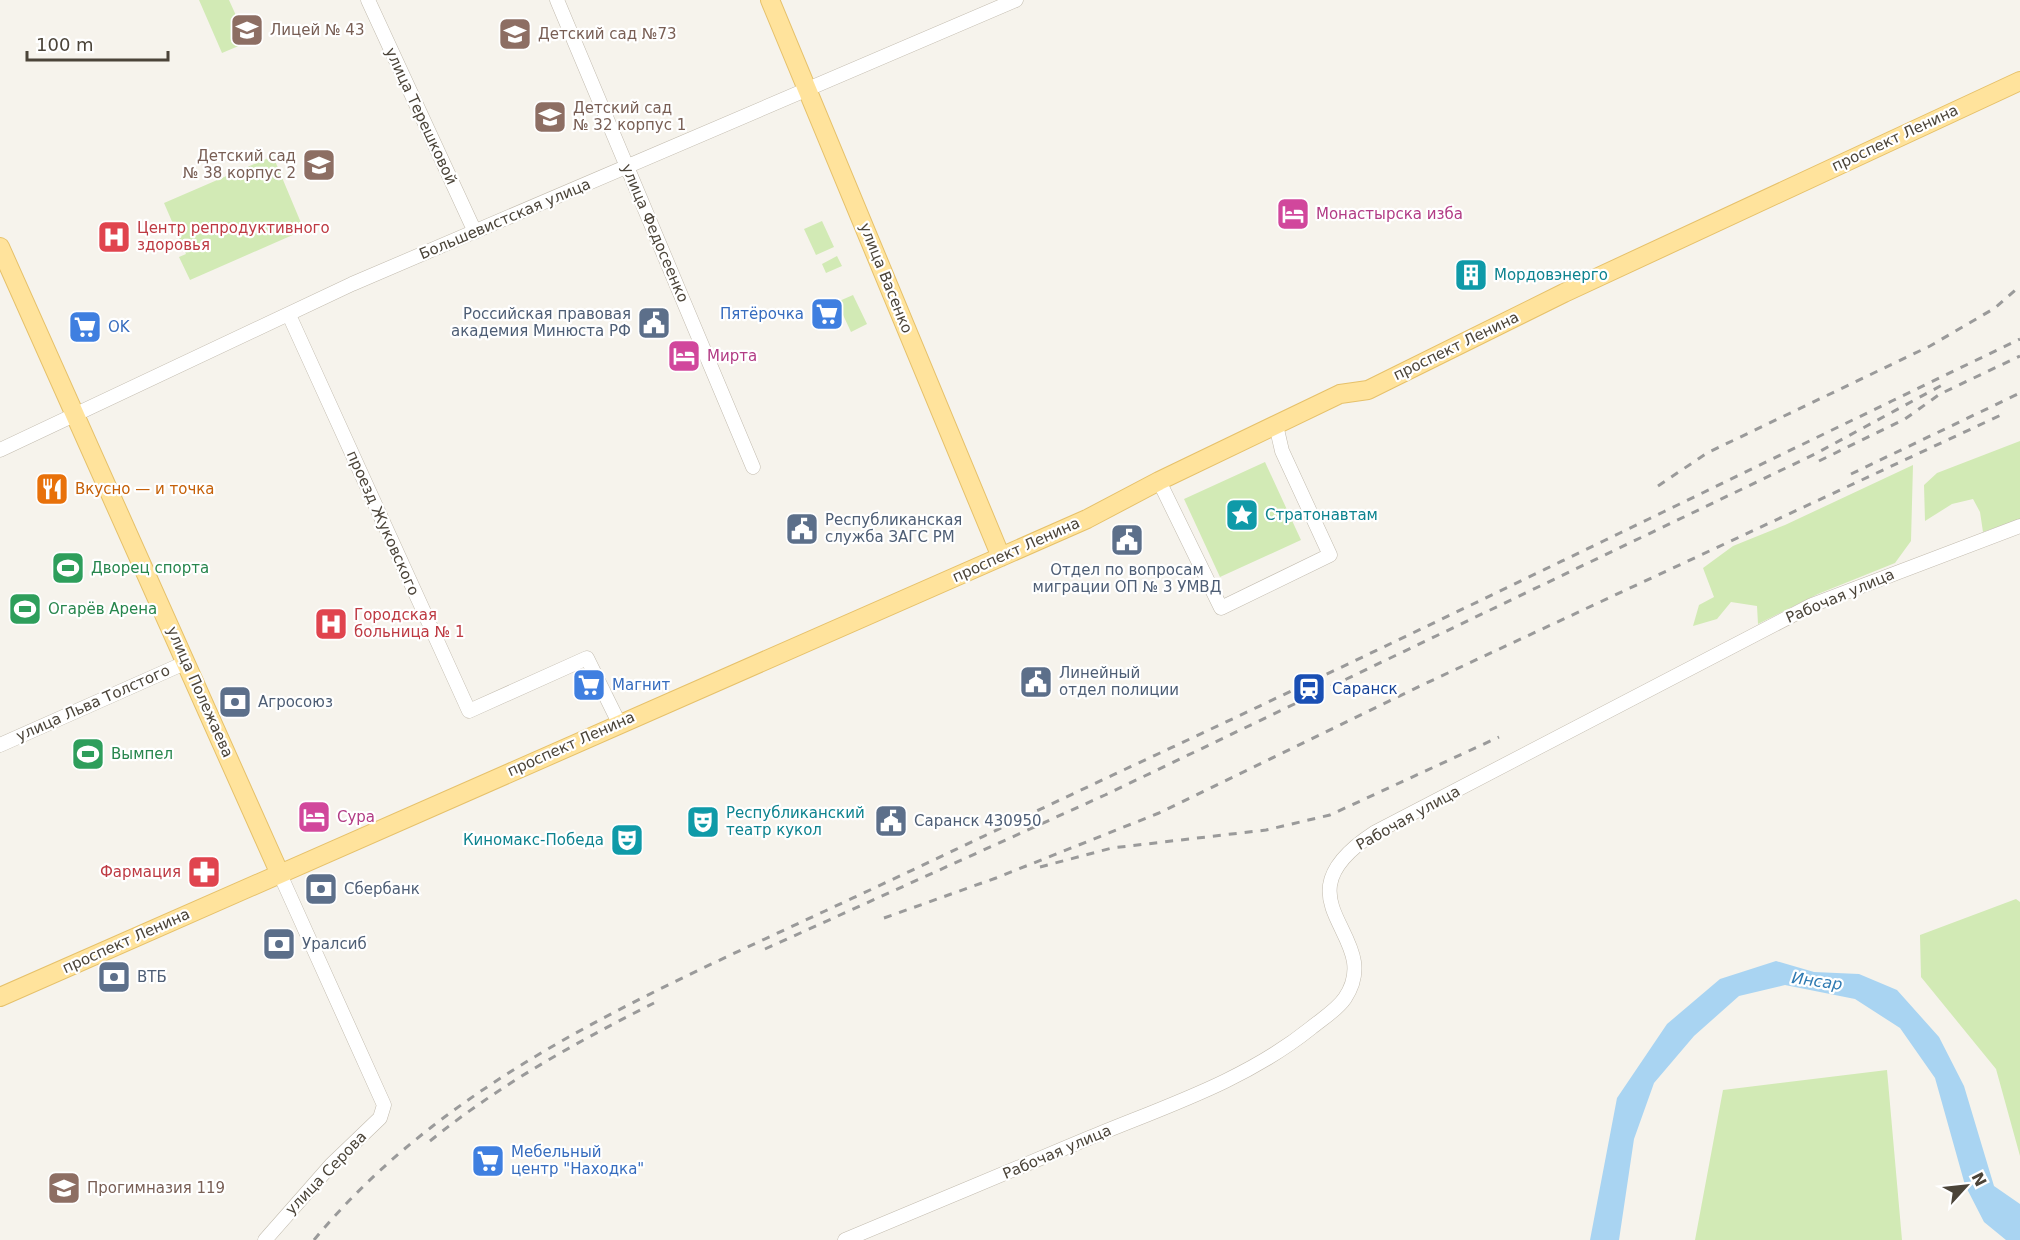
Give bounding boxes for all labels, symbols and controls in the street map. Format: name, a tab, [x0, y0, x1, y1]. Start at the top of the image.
school or university icon: Лицей № 43	[229, 12, 265, 48]
school or university icon: Детский сад №73	[497, 16, 533, 52]
place label: Лицей № 43	[270, 21, 364, 39]
scale bar	[27, 24, 168, 62]
place label: Детский сад №73	[538, 25, 677, 43]
text: 100 m	[36, 34, 94, 55]
street label: улица Терешковой	[381, 45, 461, 187]
school or university icon: Детский сад № 32 корпус 1	[532, 99, 568, 135]
place label: Детский сад № 32 корпус 1	[573, 99, 686, 134]
street label: проспект Ленина	[1829, 101, 1961, 175]
place label: Детский сад № 38 корпус 2	[183, 147, 296, 182]
school or university icon: Детский сад № 38 корпус 2	[301, 147, 337, 183]
street label: улица Федосеенко	[618, 161, 692, 305]
street label: Большевистская улица	[417, 175, 593, 263]
hotel icon: Монастырска изба	[1275, 196, 1311, 232]
place label: Монастырска изба	[1316, 205, 1463, 223]
hospital icon: Центр репродуктивного здоровья	[96, 219, 132, 255]
place label: Центр репродуктивного здоровья	[137, 219, 330, 254]
street label: улица Васенко	[856, 220, 916, 336]
building icon: Мордовэнерго	[1453, 257, 1489, 293]
place label: Мордовэнерго	[1494, 266, 1608, 284]
supermarket icon: Пятёрочка	[809, 296, 845, 332]
place label: Российская правовая академия Минюста РФ	[451, 305, 631, 340]
public building icon: Российская правовая академия Минюста РФ	[636, 305, 672, 341]
place label: Пятёрочка	[720, 305, 804, 323]
street label: проспект Ленина	[1390, 308, 1522, 384]
supermarket icon: OK	[67, 309, 103, 345]
place label: OK	[108, 318, 131, 336]
hotel icon: Мирта	[666, 338, 702, 374]
place label: Мирта	[707, 347, 757, 365]
street label: проезд Жуковского	[343, 448, 423, 598]
restaurant icon: Вкусно — и точка	[34, 471, 70, 507]
place label: Вкусно — и точка	[75, 480, 215, 498]
place icon: Стратонавтам	[1224, 497, 1260, 533]
place label: Стратонавтам	[1265, 506, 1378, 524]
public building icon: Республиканская служба ЗАГС РМ	[784, 511, 820, 547]
place label: Республиканская служба ЗАГС РМ	[825, 511, 962, 546]
street label: проспект Ленина	[950, 514, 1082, 586]
public building icon: Отдел по вопросам миграции ОП № 3 УМВД	[1109, 522, 1145, 558]
sports icon: Дворец cпорта	[50, 550, 86, 586]
place label: Дворец cпорта	[91, 559, 209, 577]
place label: Отдел по вопросам миграции ОП № 3 УМВД	[1033, 561, 1221, 596]
street label: Рабочая улица	[1783, 565, 1897, 627]
sports icon: Огарёв Арена	[7, 591, 43, 627]
place label: Огарёв Арена	[48, 600, 157, 618]
hospital icon: Городская больница № 1	[313, 606, 349, 642]
place label: Городская больница № 1	[354, 606, 465, 641]
street label: улица Полежаева	[163, 624, 237, 760]
street label: улица Льва Толстого	[13, 661, 173, 745]
public building icon: Линейный отдел полиции	[1018, 664, 1054, 700]
place label: Линейный отдел полиции	[1059, 664, 1179, 699]
supermarket icon: Магнит	[571, 667, 607, 703]
station icon: Саранск	[1291, 671, 1327, 707]
place label: Магнит	[612, 676, 671, 694]
place label: Саранск	[1332, 680, 1398, 698]
bank icon: Агросоюз	[217, 684, 253, 720]
place label: Агросоюз	[258, 693, 333, 711]
street label: проспект Ленина	[505, 708, 637, 780]
sports icon: Вымпел	[70, 736, 106, 772]
place label: Вымпел	[111, 745, 173, 763]
street label: Рабочая улица	[1353, 782, 1463, 854]
hotel icon: Сура	[296, 799, 332, 835]
public building icon: Саранск 430950	[873, 803, 909, 839]
theatre icon: Республиканский театр кукол	[685, 804, 721, 840]
place label: Республиканский театр кукол	[726, 804, 865, 839]
place label: Сура	[337, 808, 375, 826]
place label: Саранск 430950	[914, 812, 1042, 830]
theatre icon: Киномакс-Победа	[609, 822, 645, 858]
place label: Киномакс-Победа	[463, 831, 604, 849]
pharmacy icon: Фармация	[186, 854, 222, 890]
place label: Фармация	[100, 863, 181, 881]
bank icon: Сбербанк	[303, 871, 339, 907]
place label: Сбербанк	[344, 880, 420, 898]
street label: проспект Ленина	[60, 905, 192, 977]
bank icon: Уралсиб	[261, 926, 297, 962]
place label: Уралсиб	[302, 935, 367, 953]
bank icon: ВТБ	[96, 959, 132, 995]
place label: ВТБ	[137, 968, 167, 986]
water label: Инсар	[1790, 968, 1844, 994]
street label: Рабочая улица	[1000, 1121, 1114, 1183]
street label: улица Серова	[282, 1128, 370, 1218]
supermarket icon: Мебельный центр "Находка"	[470, 1143, 506, 1179]
place label: Мебельный центр "Находка"	[511, 1143, 644, 1178]
north arrow	[1936, 1156, 1996, 1216]
text: N	[1967, 1169, 1990, 1190]
school or university icon: Прогимназия 119	[46, 1170, 82, 1206]
place label: Прогимназия 119	[87, 1179, 225, 1197]

